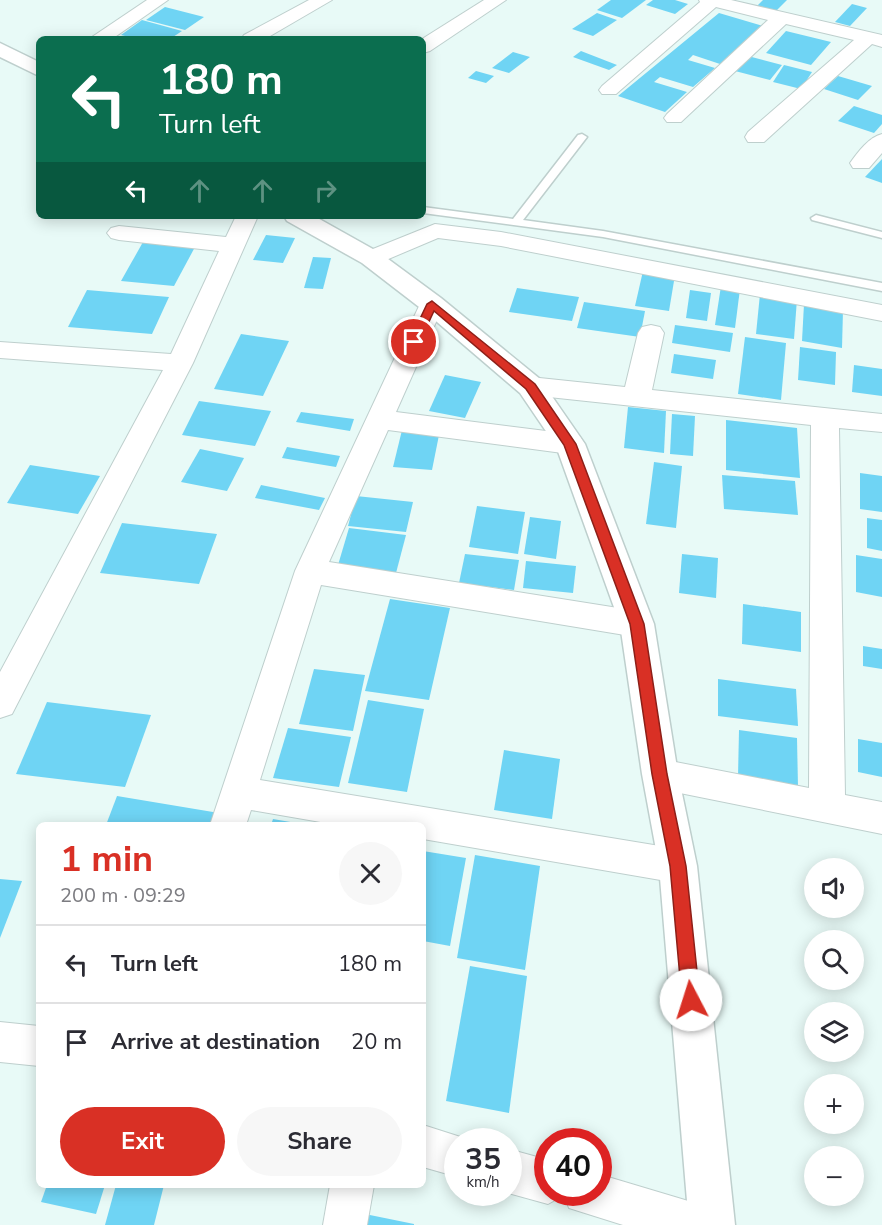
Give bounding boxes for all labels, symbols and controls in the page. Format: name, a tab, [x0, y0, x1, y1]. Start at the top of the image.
text: 180 m	[159, 52, 283, 109]
icon: left	[60, 60, 138, 138]
text: Turn left	[159, 106, 260, 143]
icon: left	[120, 174, 153, 207]
icon: ahead	[183, 174, 216, 207]
icon: ahead	[246, 174, 279, 207]
icon: right	[309, 174, 342, 207]
pin	[388, 316, 439, 367]
icon: arrive	[397, 325, 430, 358]
text: 1 min	[60, 835, 153, 884]
button: close	[339, 842, 402, 905]
map controls	[804, 858, 864, 1206]
button: sound	[804, 858, 864, 918]
text: 200 m · 09:29	[60, 882, 186, 909]
button: search	[804, 930, 864, 990]
icon: left	[60, 948, 93, 981]
text: Turn left	[111, 949, 198, 979]
text: 180 m	[338, 949, 402, 979]
position arrow	[659, 968, 723, 1032]
button: layers	[804, 1002, 864, 1062]
icon: arrive	[60, 1026, 93, 1059]
text: Arrive at destination	[111, 1027, 320, 1057]
text: 20 m	[351, 1027, 402, 1057]
button: +	[804, 1074, 864, 1134]
button: Exit	[60, 1107, 225, 1176]
button: Share	[237, 1107, 402, 1176]
speed limit sign: 40	[534, 1128, 612, 1206]
text: 35	[465, 1139, 501, 1180]
button: −	[804, 1146, 864, 1206]
text: km/h	[466, 1172, 500, 1192]

